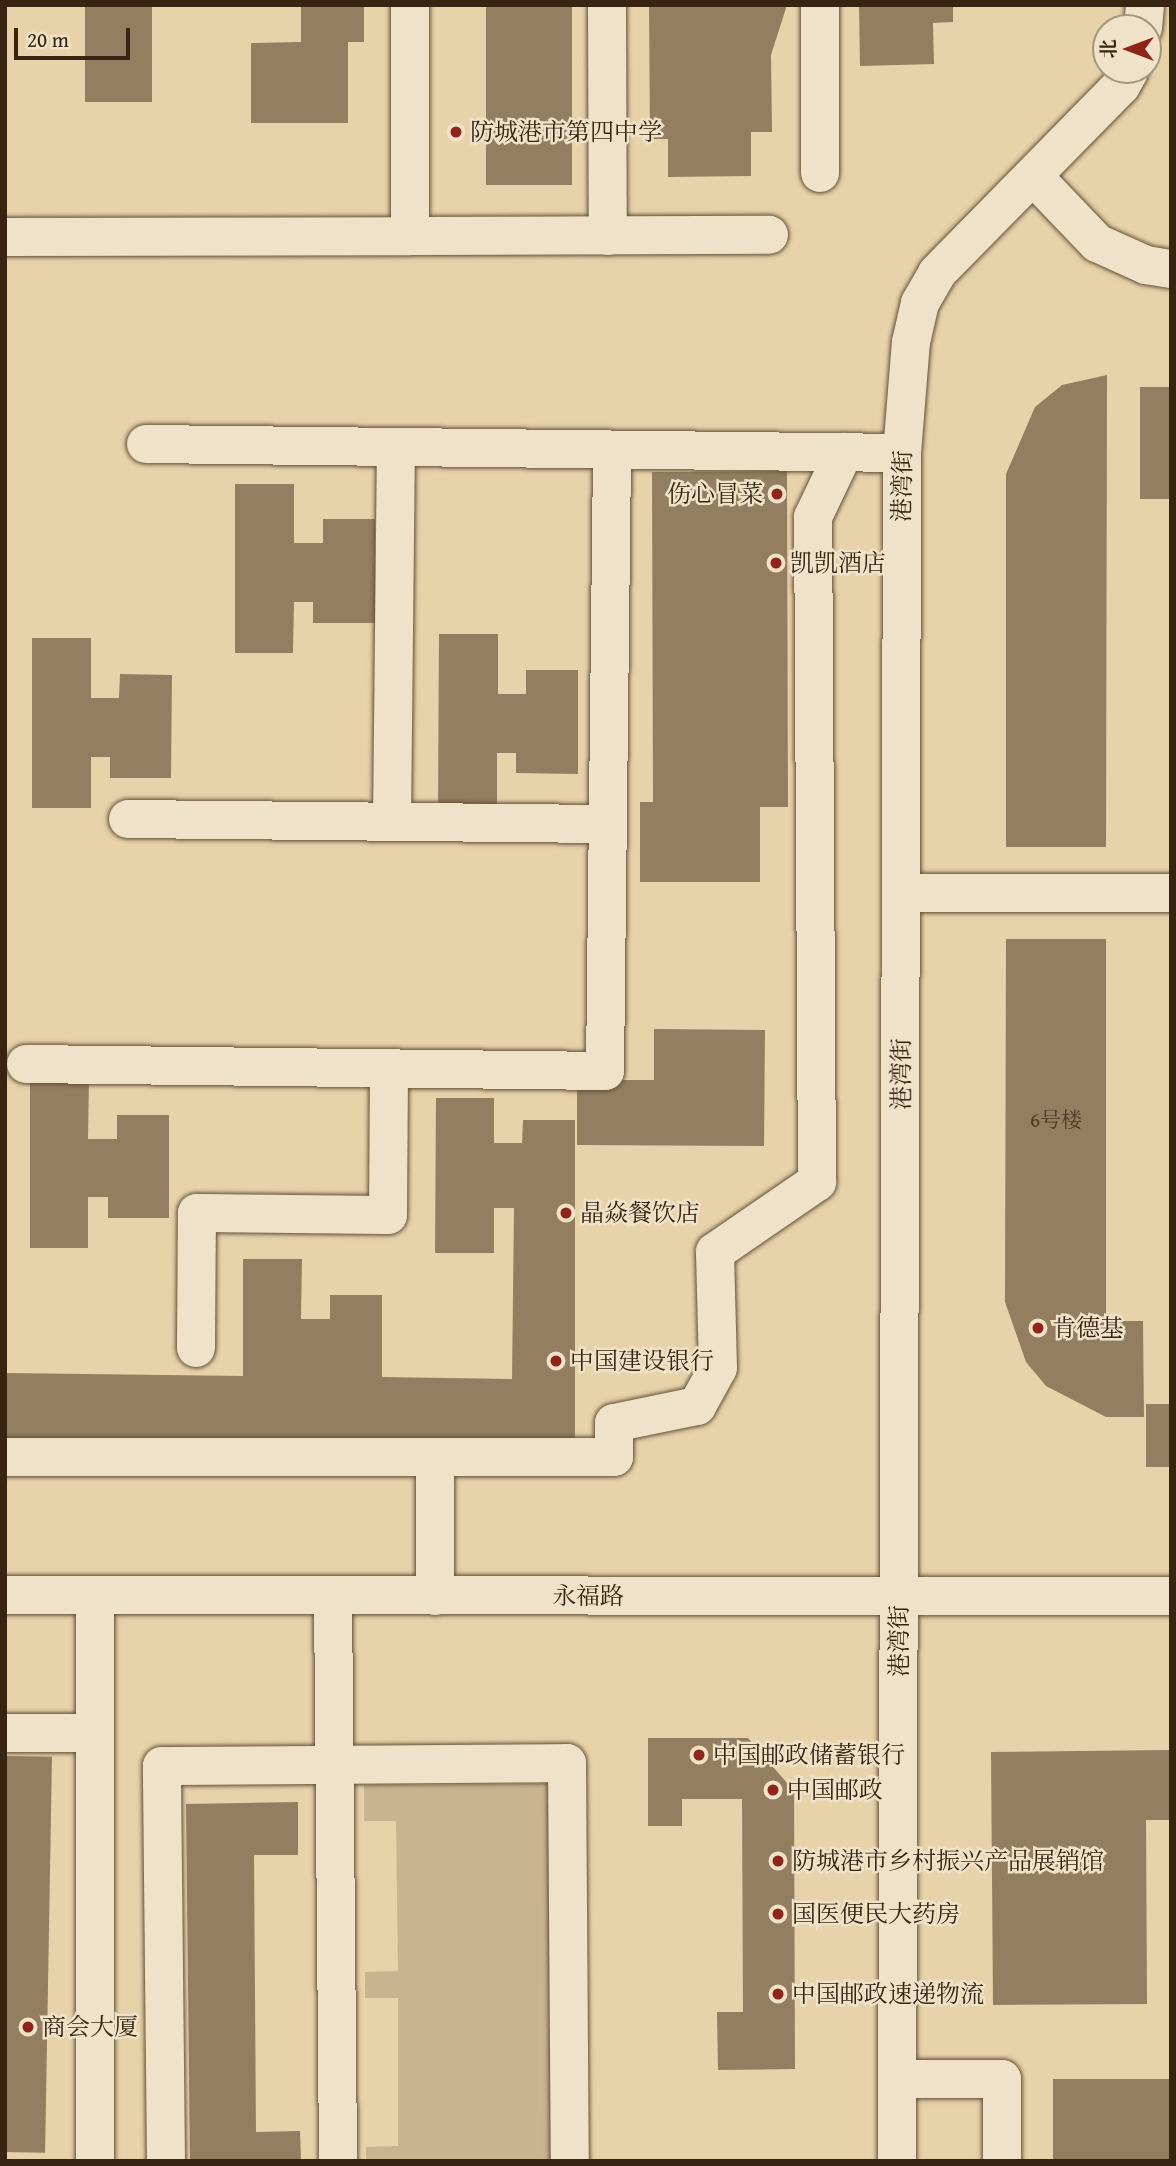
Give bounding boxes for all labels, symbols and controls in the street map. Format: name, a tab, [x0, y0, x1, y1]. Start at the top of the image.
scale bar	[18, 14, 133, 58]
north arrow	[1092, 14, 1162, 84]
text: 20 m	[27, 24, 69, 55]
text: 北	[1094, 40, 1122, 59]
place label: 防城港市第四中学	[470, 118, 662, 146]
marker: 防城港市第四中学	[448, 124, 464, 140]
street label: 港湾街	[887, 450, 917, 522]
place label: 伤心冒菜	[667, 480, 763, 508]
marker: 伤心冒菜	[769, 486, 785, 502]
place label: 凯凯酒店	[790, 549, 886, 577]
marker: 凯凯酒店	[768, 555, 784, 571]
street label: 港湾街	[887, 1038, 915, 1110]
house number: 6号楼	[1030, 1107, 1082, 1133]
place label: 晶焱餐饮店	[580, 1199, 700, 1227]
marker: 晶焱餐饮店	[558, 1205, 574, 1221]
place label: 肯德基	[1052, 1314, 1124, 1342]
marker: 肯德基	[1030, 1320, 1046, 1336]
place label: 中国建设银行	[570, 1347, 714, 1375]
marker: 中国建设银行	[548, 1353, 564, 1369]
street label: 永福路	[552, 1582, 624, 1610]
street label: 港湾街	[885, 1605, 913, 1677]
place label: 中国邮政储蓄银行	[713, 1741, 905, 1769]
marker: 中国邮政储蓄银行	[691, 1747, 707, 1763]
place label: 中国邮政	[787, 1776, 883, 1804]
marker: 中国邮政	[765, 1782, 781, 1798]
place label: 防城港市乡村振兴产品展销馆	[792, 1847, 1104, 1875]
marker: 防城港市乡村振兴产品展销馆	[770, 1853, 786, 1869]
place label: 国医便民大药房	[792, 1900, 960, 1928]
marker: 国医便民大药房	[770, 1906, 786, 1922]
place label: 中国邮政速递物流	[792, 1980, 984, 2008]
marker: 中国邮政速递物流	[770, 1986, 786, 2002]
place label: 商会大厦	[42, 2013, 138, 2041]
marker: 商会大厦	[20, 2019, 36, 2035]

